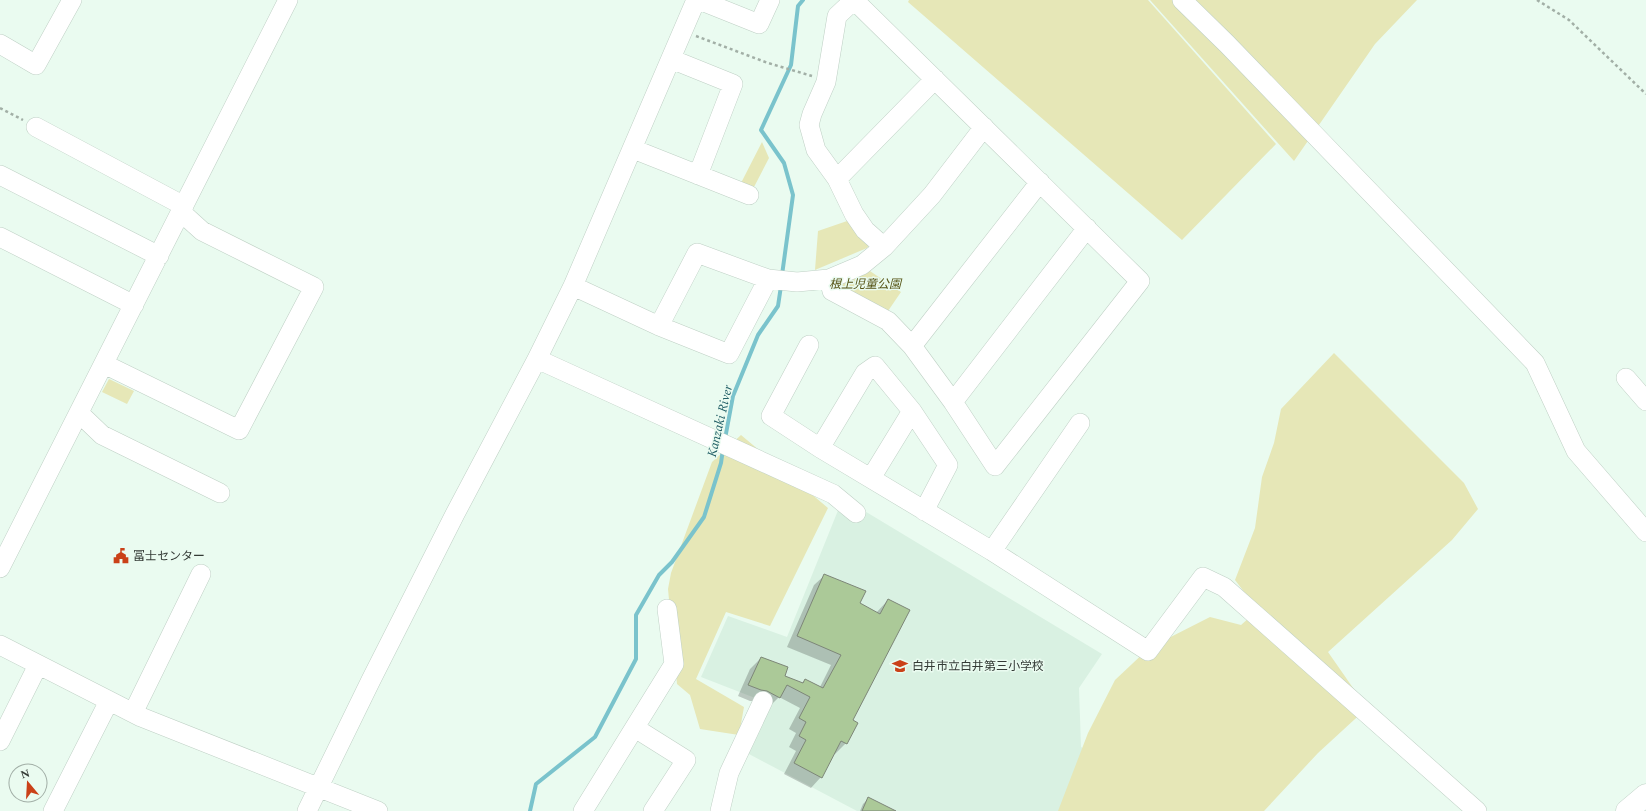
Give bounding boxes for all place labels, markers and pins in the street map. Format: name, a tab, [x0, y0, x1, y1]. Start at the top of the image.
public building icon: 冨士センター	[112, 547, 130, 565]
place label: 冨士センター	[133, 547, 205, 566]
school or university icon: 白井市立白井第三小学校	[891, 657, 909, 675]
place label: 白井市立白井第三小学校	[912, 657, 1044, 676]

